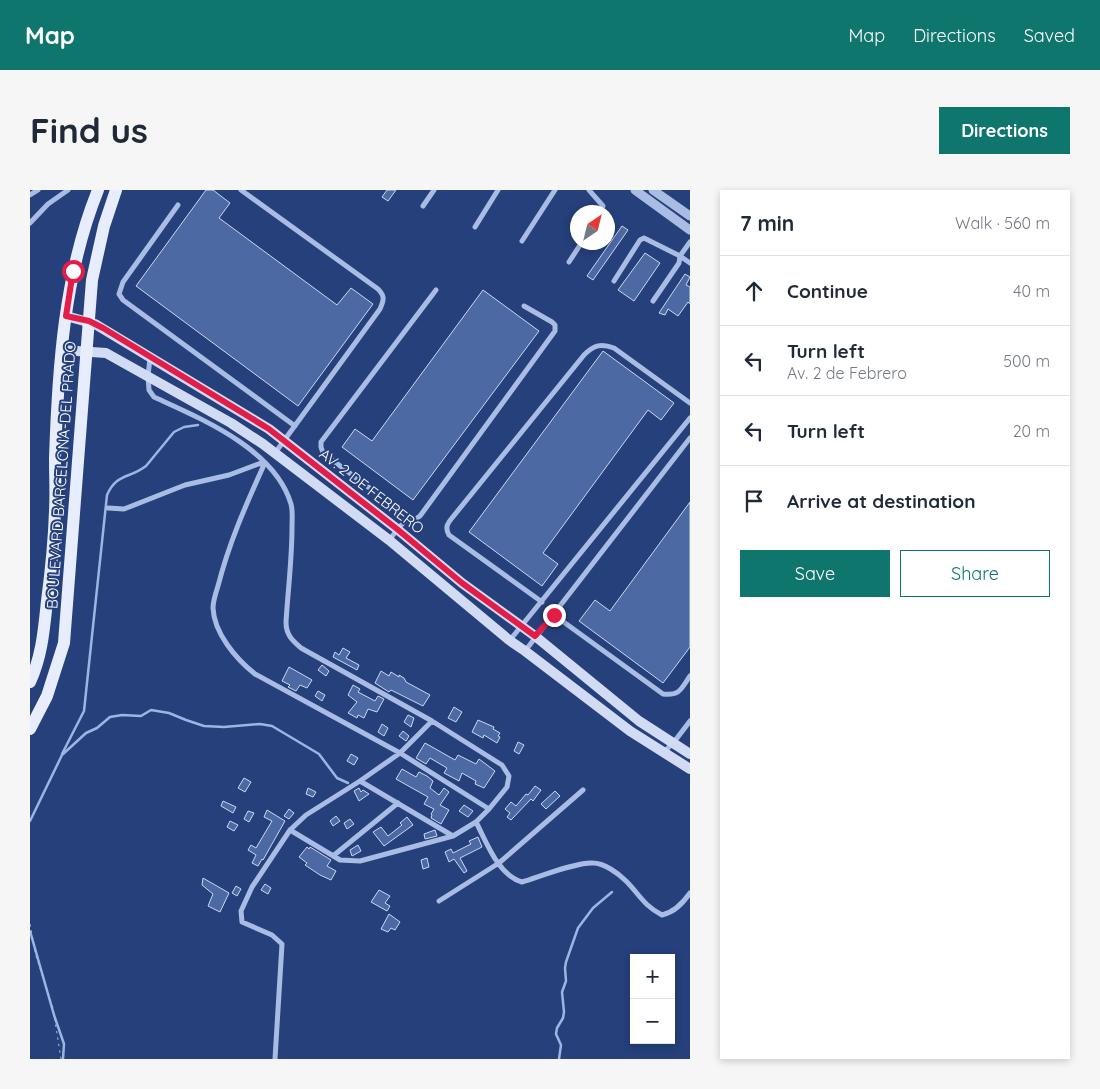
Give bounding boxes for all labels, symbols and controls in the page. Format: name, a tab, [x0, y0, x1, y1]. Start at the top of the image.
text: Map	[25, 20, 75, 50]
text: Map	[848, 24, 885, 47]
text: Directions	[913, 24, 996, 47]
text: Saved	[1024, 24, 1075, 47]
button: Directions	[939, 107, 1070, 154]
text: Find us	[30, 108, 148, 152]
north arrow	[570, 205, 615, 250]
text: 7 min	[740, 210, 794, 236]
text: Walk · 560 m	[955, 213, 1050, 233]
route start	[62, 260, 85, 283]
icon: ahead	[740, 277, 768, 305]
text: Continue	[787, 279, 868, 303]
text: 40 m	[1013, 281, 1050, 301]
text: Turn left	[787, 339, 865, 363]
street label: BOULEVARD BARCELONA-DEL PRADO	[42, 340, 80, 610]
icon: left	[740, 347, 768, 375]
text: 500 m	[1003, 351, 1050, 371]
text: Av. 2 de Febrero	[787, 363, 907, 383]
icon: left	[740, 417, 768, 445]
text: Turn left	[787, 419, 865, 443]
text: 20 m	[1013, 421, 1050, 441]
street label: AV. 2 DE FEBRERO	[316, 444, 428, 538]
icon: arrive	[740, 487, 768, 515]
text: Arrive at destination	[787, 489, 976, 513]
button: Save	[740, 550, 890, 597]
button: Share	[900, 550, 1050, 597]
route end	[543, 604, 566, 627]
map controls	[630, 954, 675, 1044]
button: +	[630, 954, 675, 999]
button: −	[630, 999, 675, 1044]

